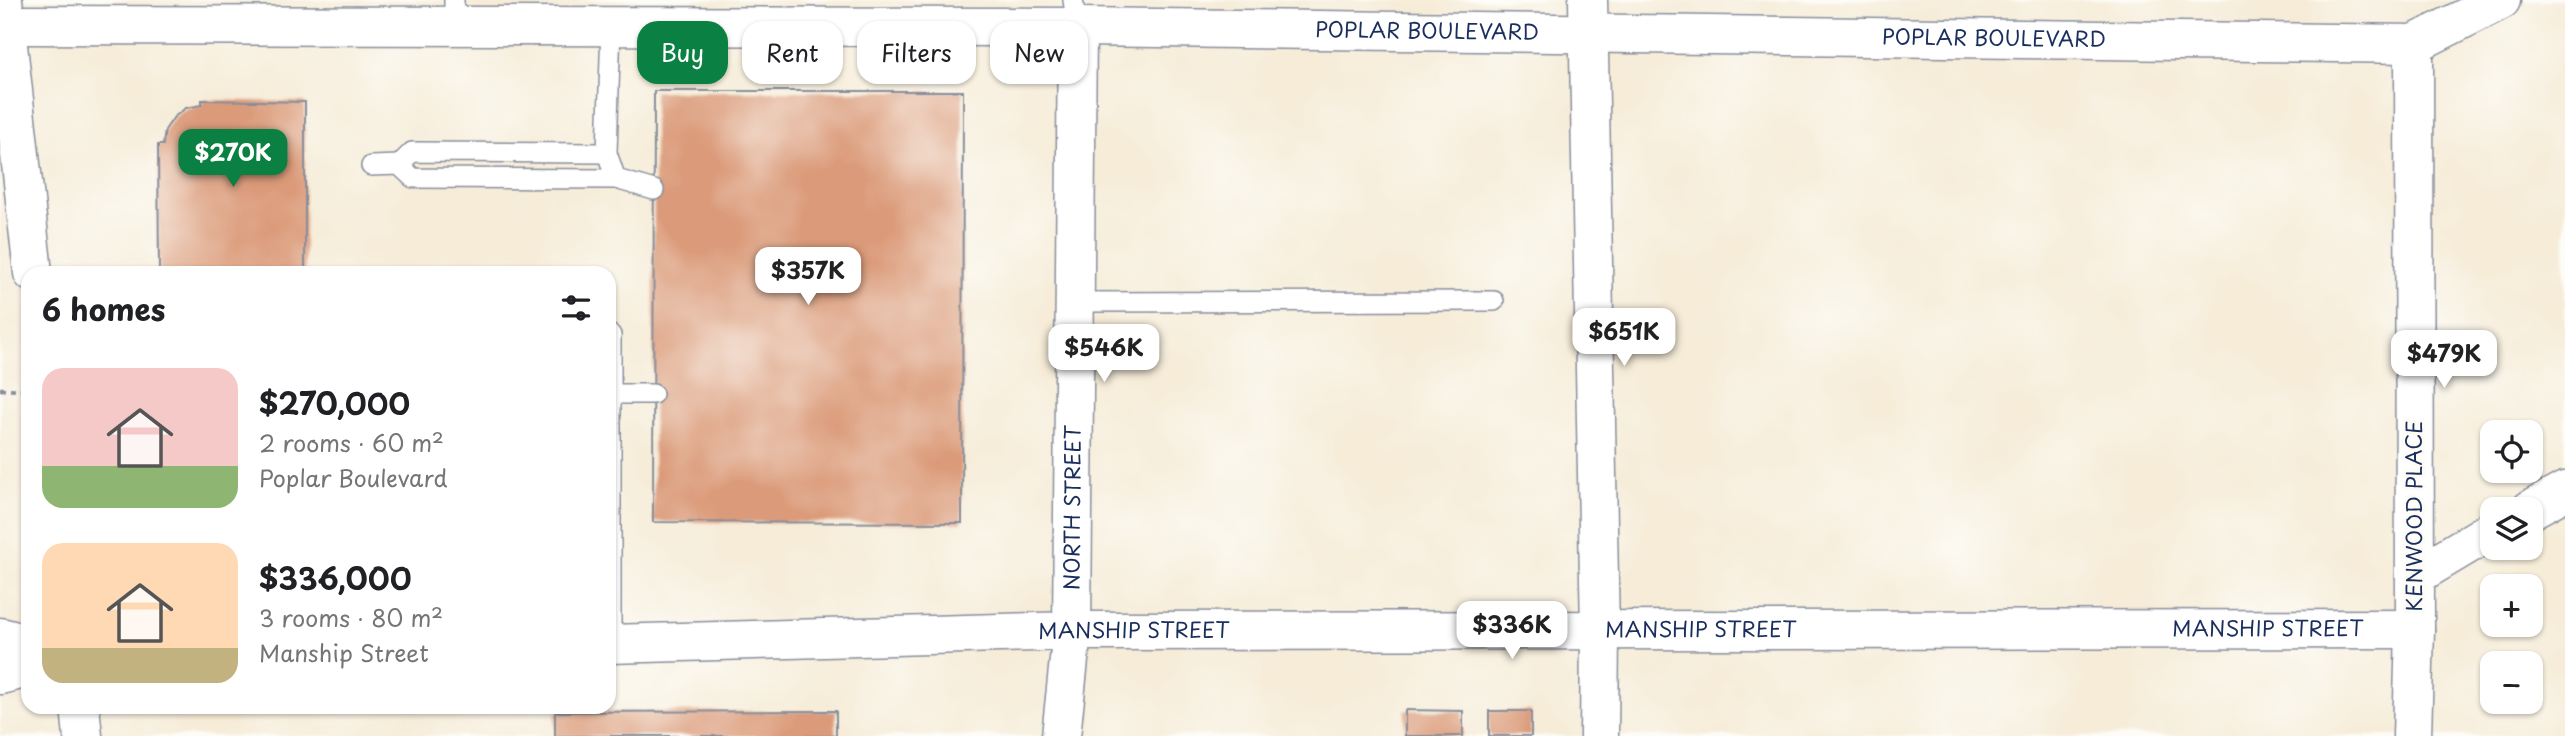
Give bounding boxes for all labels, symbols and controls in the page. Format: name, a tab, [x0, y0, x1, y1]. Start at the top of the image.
street label: POPLAR BOULEVARD	[1315, 12, 1539, 47]
street label: POPLAR BOULEVARD	[1882, 19, 2106, 54]
chip: Buy	[637, 21, 728, 84]
chip: Rent	[742, 21, 843, 84]
chip: Filters	[857, 21, 976, 84]
chip: New	[990, 21, 1088, 84]
pin: $270K	[184, 130, 282, 189]
text: $270K	[194, 134, 272, 169]
pin: $357K	[759, 247, 857, 307]
text: $357K	[771, 252, 845, 287]
text: 6 homes	[42, 286, 165, 331]
icon: filters	[557, 289, 595, 327]
pin: $651K	[1575, 308, 1673, 368]
text: $651K	[1588, 313, 1660, 348]
pin: $546K	[1055, 324, 1153, 384]
text: $546K	[1064, 329, 1144, 364]
pin: $479K	[2395, 330, 2493, 390]
text: $479K	[2407, 335, 2481, 370]
text: $270,000	[259, 380, 410, 425]
icon: home	[98, 396, 182, 480]
street label: KENWOOD PLACE	[2397, 420, 2429, 612]
map controls	[2480, 420, 2543, 714]
button: locate	[2480, 420, 2543, 483]
street label: NORTH STREET	[1054, 424, 1088, 590]
text: 2 rooms · 60 m²	[259, 425, 444, 460]
text: Poplar Boulevard	[259, 460, 448, 495]
button: layers	[2480, 497, 2543, 560]
text: $336,000	[259, 555, 412, 600]
icon: home	[98, 571, 182, 655]
button: +	[2480, 574, 2543, 637]
text: 3 rooms · 80 m²	[259, 600, 443, 635]
pin: $336K	[1463, 602, 1561, 661]
text: $336K	[1472, 606, 1552, 641]
street label: MANSHIP STREET	[2172, 611, 2364, 643]
street label: MANSHIP STREET	[1605, 612, 1797, 644]
street label: MANSHIP STREET	[1038, 613, 1230, 646]
text: Manship Street	[259, 635, 429, 670]
button: −	[2480, 651, 2543, 714]

